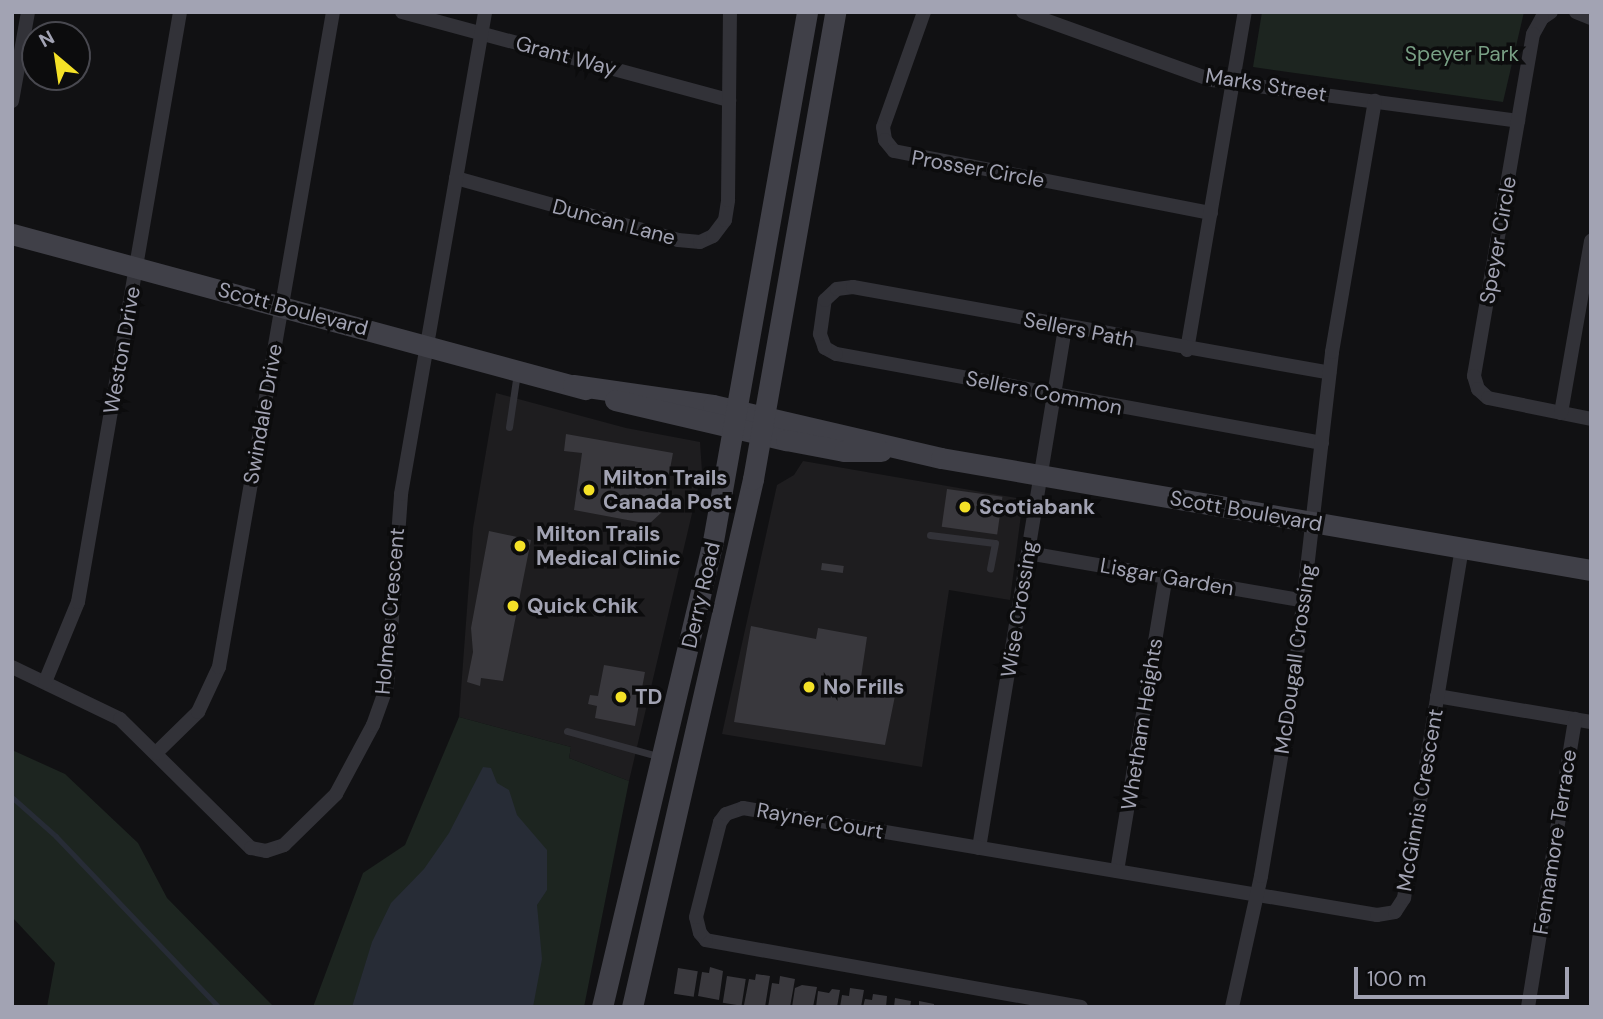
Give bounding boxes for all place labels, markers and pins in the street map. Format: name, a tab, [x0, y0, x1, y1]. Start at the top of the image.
place label: Milton Trails Canada Post	[603, 465, 732, 515]
marker: Milton Trails Canada Post	[581, 482, 597, 498]
place label: Scotiabank	[979, 494, 1095, 520]
marker: Scotiabank	[957, 499, 973, 515]
place label: Milton Trails Medical Clinic	[536, 521, 681, 571]
marker: Milton Trails Medical Clinic	[510, 536, 530, 556]
place label: Quick Chik	[527, 593, 638, 619]
marker: Quick Chik	[505, 598, 521, 614]
place label: No Frills	[823, 674, 904, 700]
marker: No Frills	[801, 679, 817, 695]
place label: TD	[635, 684, 662, 710]
marker: TD	[613, 689, 629, 705]

